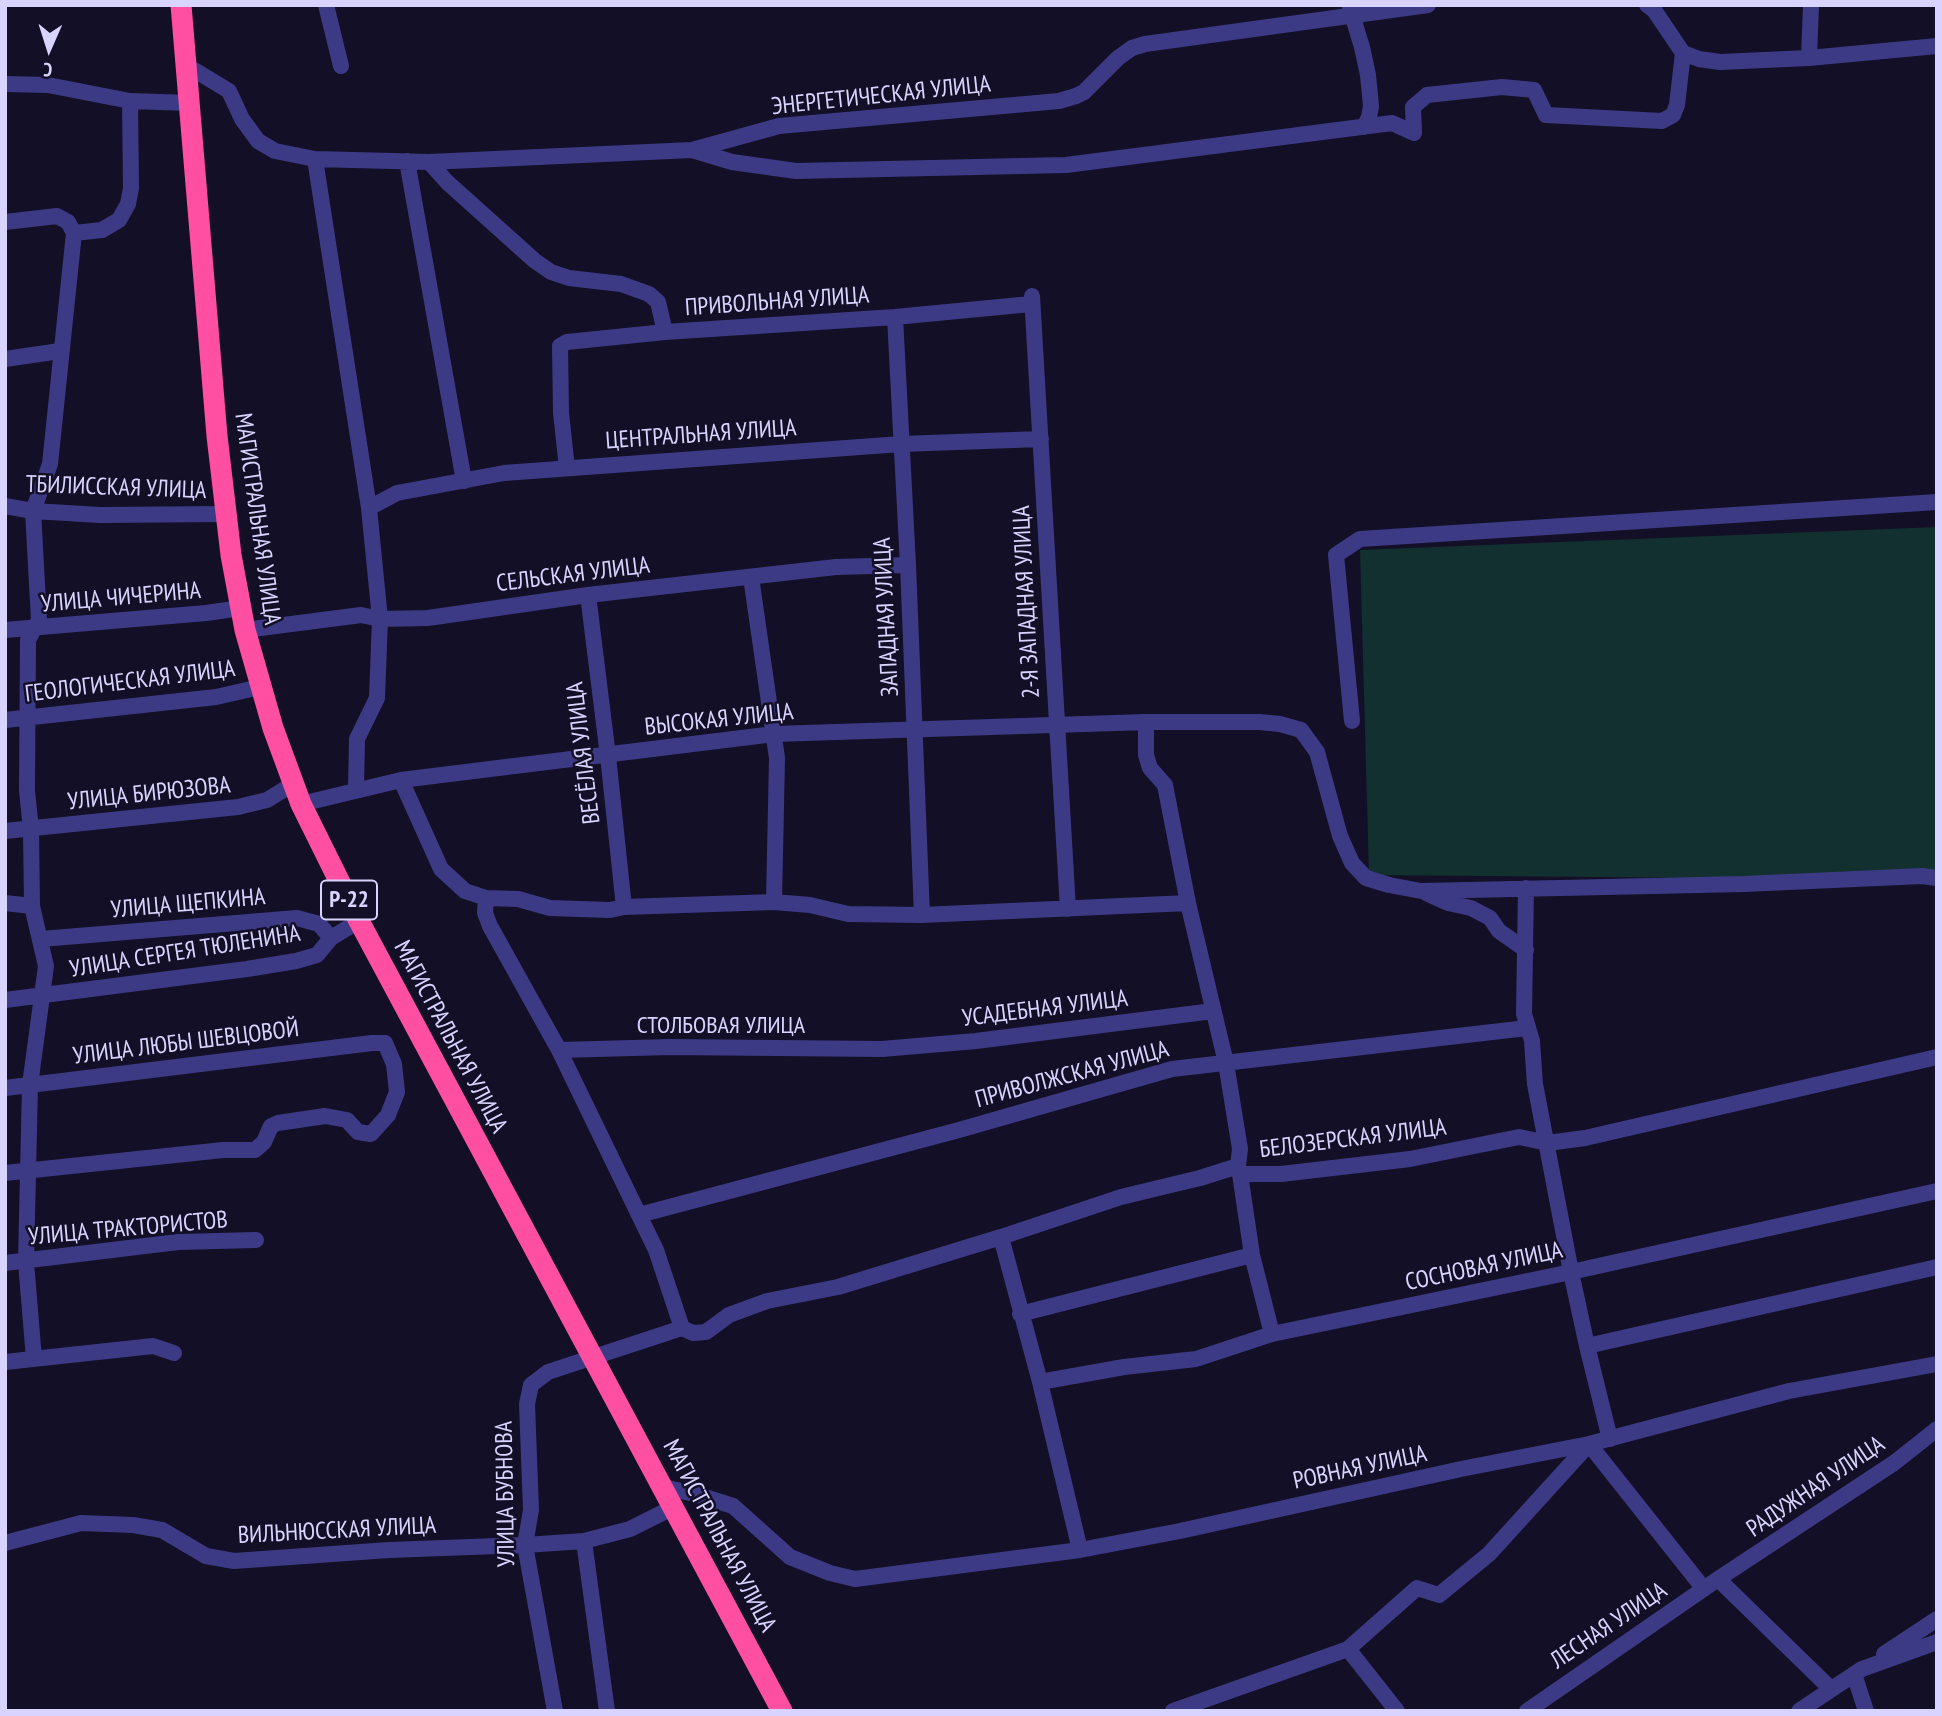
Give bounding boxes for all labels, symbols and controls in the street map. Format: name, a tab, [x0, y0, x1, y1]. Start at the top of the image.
north arrow	[14, 14, 84, 84]
text: С	[43, 58, 53, 82]
street label: ЭНЕРГЕТИЧЕСКАЯ УЛИЦА	[770, 70, 992, 122]
street label: ПРИВОЛЬНАЯ УЛИЦА	[684, 281, 870, 323]
street label: МАГИСТРАЛЬНАЯ УЛИЦА	[228, 411, 286, 627]
street label: ЦЕНТРАЛЬНАЯ УЛИЦА	[605, 414, 797, 456]
street label: ТБИЛИССКАЯ УЛИЦА	[25, 470, 207, 506]
street label: 2-Я ЗАПАДНАЯ УЛИЦА	[1008, 505, 1046, 699]
street label: ЗАПАДНАЯ УЛИЦА	[868, 537, 906, 697]
street label: СЕЛЬСКАЯ УЛИЦА	[495, 551, 651, 599]
street label: УЛИЦА ЧИЧЕРИНА	[40, 577, 202, 619]
street label: ГЕОЛОГИЧЕСКАЯ УЛИЦА	[23, 655, 237, 709]
street label: ВЕСЁЛАЯ УЛИЦА	[561, 680, 607, 826]
street label: ВЫСОКАЯ УЛИЦА	[643, 698, 795, 742]
street label: УЛИЦА БИРЮЗОВА	[66, 771, 232, 817]
road number: Р-22	[321, 880, 377, 920]
street label: УЛИЦА ЩЕПКИНА	[110, 883, 266, 925]
street label: УЛИЦА СЕРГЕЯ ТЮЛЕНИНА	[68, 920, 302, 984]
street label: МАГИСТРАЛЬНАЯ УЛИЦА	[387, 936, 513, 1138]
street label: УСАДЕБНАЯ УЛИЦА	[961, 985, 1129, 1033]
street label: СТОЛБОВАЯ УЛИЦА	[637, 1012, 805, 1040]
street label: УЛИЦА ЛЮБЫ ШЕВЦОВОЙ	[71, 1015, 301, 1071]
street label: ПРИВОЛЖСКАЯ УЛИЦА	[972, 1035, 1172, 1115]
street label: БЕЛОЗЕРСКАЯ УЛИЦА	[1258, 1113, 1448, 1165]
street label: УЛИЦА ТРАКТОРИСТОВ	[27, 1206, 229, 1252]
street label: СОСНОВАЯ УЛИЦА	[1403, 1236, 1565, 1298]
street label: УЛИЦА БУБНОВА	[490, 1421, 522, 1567]
street label: РАДУЖНАЯ УЛИЦА	[1742, 1430, 1890, 1544]
street label: МАГИСТРАЛЬНАЯ УЛИЦА	[656, 1435, 782, 1637]
street label: РОВНАЯ УЛИЦА	[1291, 1440, 1429, 1496]
street label: ВИЛЬНЮССКАЯ УЛИЦА	[237, 1511, 437, 1551]
street label: ЛЕСНАЯ УЛИЦА	[1545, 1577, 1673, 1675]

